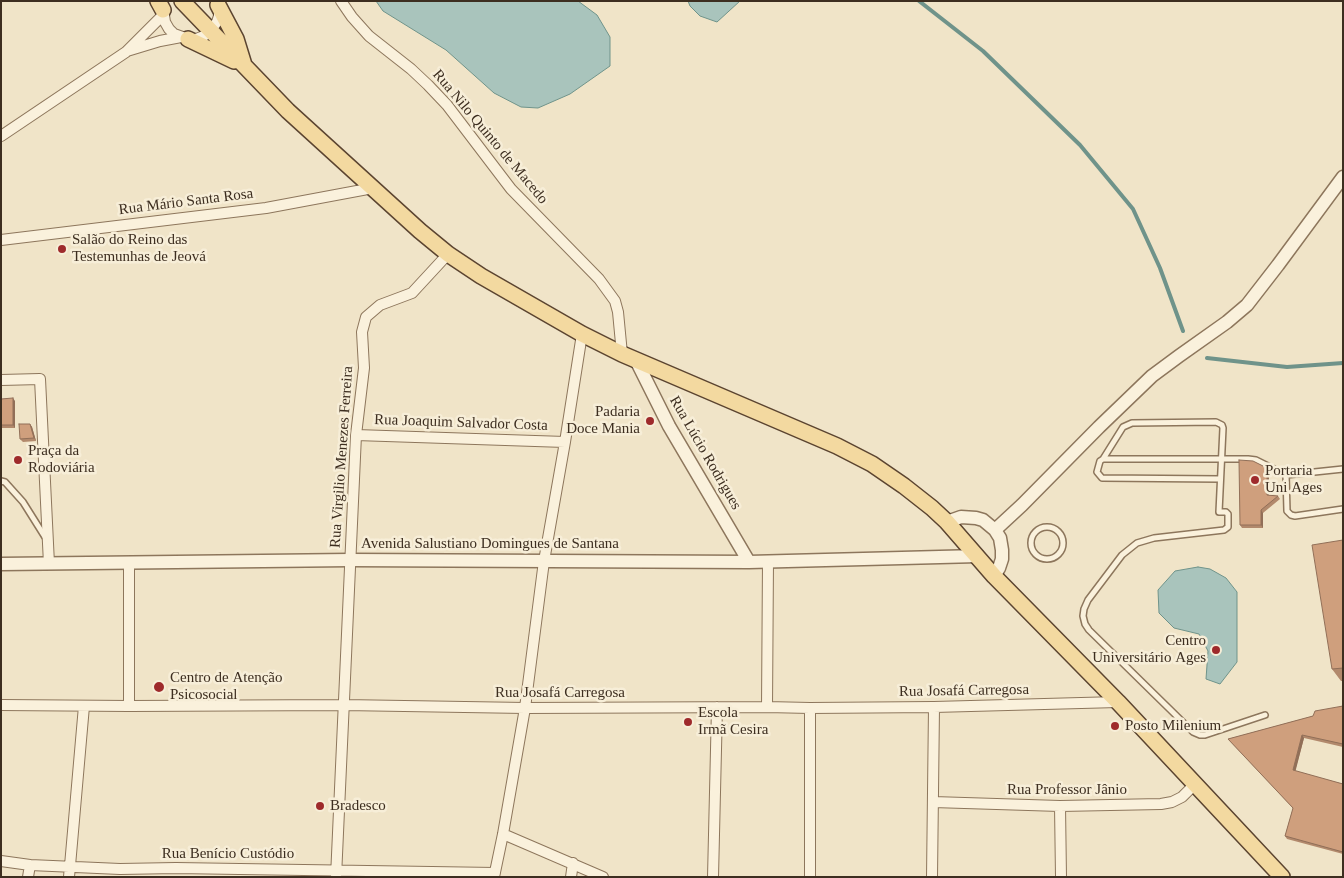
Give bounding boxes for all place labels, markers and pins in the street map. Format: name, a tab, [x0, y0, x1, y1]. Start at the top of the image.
place label: Salão do Reino das Testemunhas de Jeová	[72, 231, 206, 266]
marker: Salão do Reino das Testemunhas de Jeová	[56, 243, 68, 255]
place label: Padaria Doce Mania	[566, 403, 640, 438]
marker: Padaria Doce Mania	[644, 415, 656, 427]
place label: Praça da Rodoviária	[28, 442, 95, 477]
marker: Praça da Rodoviária	[12, 454, 24, 466]
place label: Portaria Uni Ages	[1265, 462, 1322, 497]
marker: Portaria Uni Ages	[1249, 474, 1261, 486]
place label: Centro Universitário Ages	[1092, 632, 1206, 667]
marker: Centro Universitário Ages	[1210, 644, 1222, 656]
place label: Centro de Atenção Psicosocial	[170, 669, 282, 704]
marker: Centro de Atenção Psicosocial	[152, 680, 166, 694]
place label: Escola Irmã Cesira	[698, 704, 768, 739]
marker: Escola Irmã Cesira	[682, 716, 694, 728]
place label: Posto Milenium	[1125, 717, 1221, 735]
marker: Posto Milenium	[1109, 720, 1121, 732]
place label: Bradesco	[330, 797, 386, 815]
marker: Bradesco	[314, 800, 326, 812]

